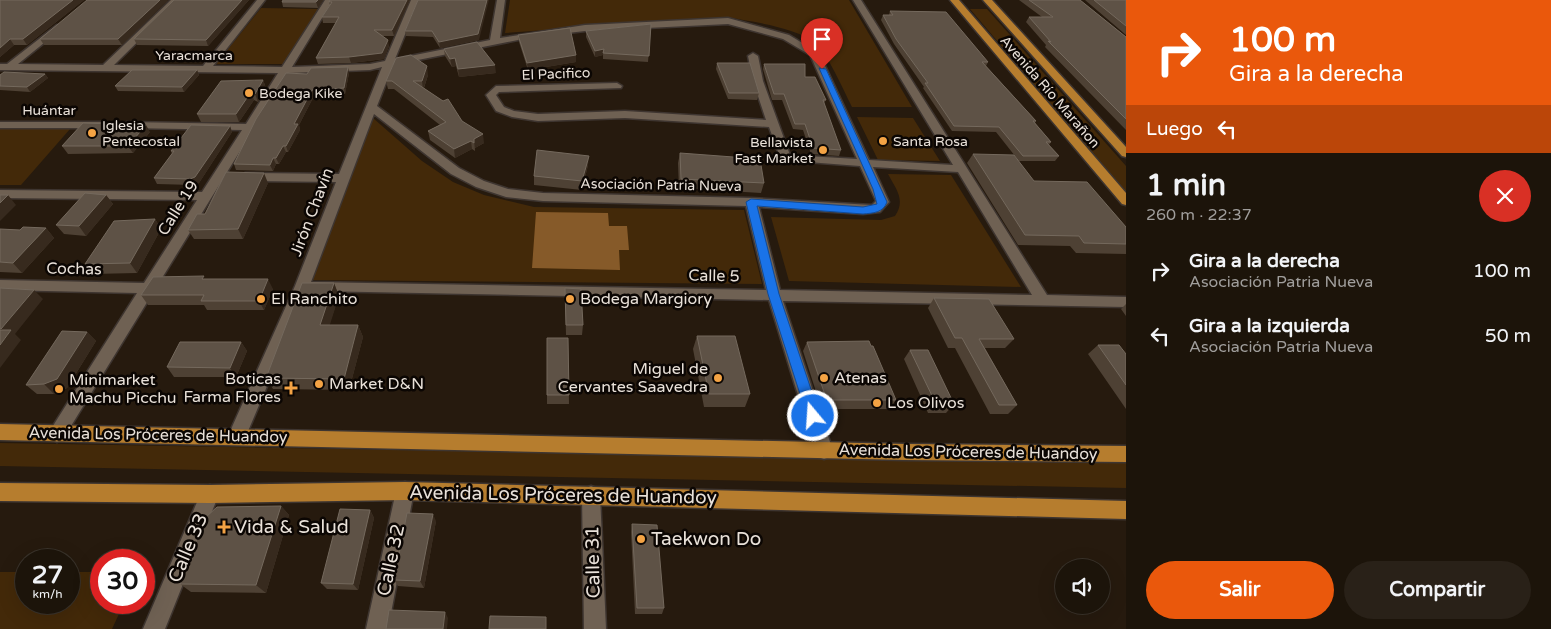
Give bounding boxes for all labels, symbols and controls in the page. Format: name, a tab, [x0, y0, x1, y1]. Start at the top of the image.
pin	[801, 18, 843, 69]
text: 100 m	[1229, 19, 1336, 61]
icon: right	[1146, 20, 1211, 85]
icon: arrive	[808, 25, 836, 53]
street label: Avenida Río Marañon	[997, 32, 1103, 152]
street label: Yaracmarca	[155, 47, 233, 64]
text: Gira a la derecha	[1229, 61, 1404, 87]
street label: El Pacifico	[521, 64, 591, 84]
place label: Bodega Kike	[259, 85, 343, 102]
marker: Bodega Kike	[243, 87, 255, 99]
street label: Huántar	[22, 102, 76, 119]
icon: left	[1213, 115, 1241, 143]
place label: Iglesia Pentecostal	[102, 117, 180, 150]
text: Luego	[1146, 118, 1203, 140]
marker: Iglesia Pentecostal	[86, 127, 98, 139]
place label: Santa Rosa	[893, 133, 968, 150]
place label: Bellavista Fast Market	[735, 134, 814, 167]
marker: Santa Rosa	[877, 135, 889, 147]
marker: Bellavista Fast Market	[817, 144, 829, 156]
street label: Jirón Chavín	[286, 165, 338, 259]
text: 1 min	[1146, 167, 1226, 204]
button: close	[1479, 170, 1531, 222]
street label: Asociación Patria Nueva	[580, 175, 742, 195]
street label: Calle 19	[153, 177, 203, 239]
text: 260 m · 22:37	[1146, 205, 1252, 225]
text: Gira a la derecha	[1189, 250, 1340, 272]
icon: right	[1146, 257, 1174, 285]
street label: Cochas	[46, 259, 102, 279]
text: 100 m	[1473, 260, 1531, 282]
street label: Calle 5	[688, 266, 740, 286]
text: Asociación Patria Nueva	[1189, 272, 1373, 292]
place label: El Ranchito	[271, 289, 357, 309]
place label: Bodega Margiory	[580, 289, 712, 309]
marker: El Ranchito	[255, 293, 267, 305]
marker: Bodega Margiory	[564, 293, 576, 305]
text: Gira a la izquierda	[1189, 315, 1350, 337]
icon: left	[1146, 322, 1174, 350]
text: 50 m	[1485, 325, 1531, 347]
text: Asociación Patria Nueva	[1189, 337, 1373, 357]
place label: Miguel de Cervantes Saavedra	[558, 359, 708, 397]
place label: Atenas	[834, 368, 887, 388]
place label: Boticas Farma Flores	[184, 369, 281, 407]
place label: Minimarket Machu Picchu	[69, 370, 177, 408]
marker: Miguel de Cervantes Saavedra	[712, 372, 724, 384]
marker: Atenas	[818, 372, 830, 384]
place label: Market D&N	[329, 374, 424, 394]
marker: Market D&N	[313, 378, 325, 390]
marker: Boticas Farma Flores	[285, 382, 297, 394]
marker: Minimarket Machu Picchu	[53, 383, 65, 395]
position arrow	[786, 389, 838, 441]
place label: Los Olivos	[887, 393, 964, 413]
marker: Los Olivos	[871, 397, 883, 409]
street label: Avenida Los Próceres de Huandoy	[28, 423, 288, 447]
street label: Avenida Los Próceres de Huandoy	[838, 440, 1098, 464]
street label: Avenida Los Próceres de Huandoy	[409, 481, 717, 509]
street label: Calle 33	[164, 510, 212, 586]
place label: Vida & Salud	[234, 516, 349, 538]
marker: Vida & Salud	[218, 521, 230, 533]
street label: Calle 32	[373, 522, 409, 598]
street label: Calle 31	[581, 525, 605, 599]
place label: Taekwon Do	[651, 528, 761, 550]
marker: Taekwon Do	[635, 533, 647, 545]
speed limit sign: 30	[90, 549, 155, 614]
map controls	[1055, 559, 1110, 614]
button: sound	[1055, 559, 1110, 614]
text: 27	[32, 560, 63, 590]
button: Salir	[1146, 561, 1334, 619]
button: Compartir	[1344, 561, 1531, 619]
text: km/h	[32, 587, 63, 601]

